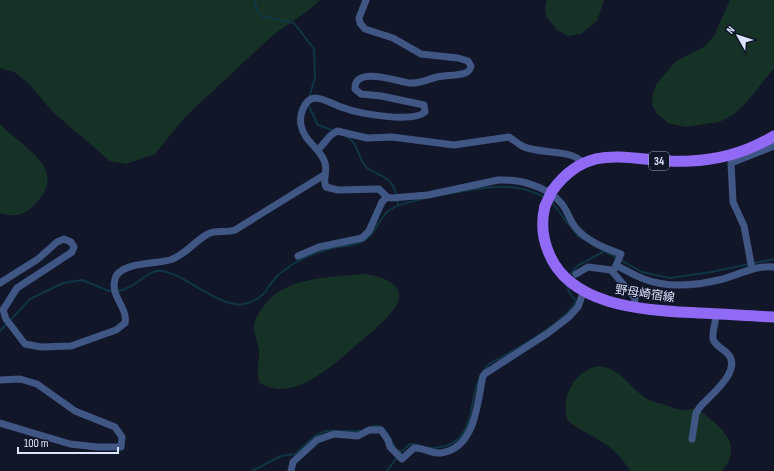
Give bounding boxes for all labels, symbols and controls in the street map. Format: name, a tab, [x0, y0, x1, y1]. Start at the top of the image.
north arrow	[718, 16, 758, 56]
text: N	[724, 24, 738, 36]
road number: 34	[649, 152, 669, 170]
street label: 野母崎宿線	[614, 282, 676, 306]
scale bar	[18, 429, 118, 455]
text: 100 m	[24, 436, 49, 451]

